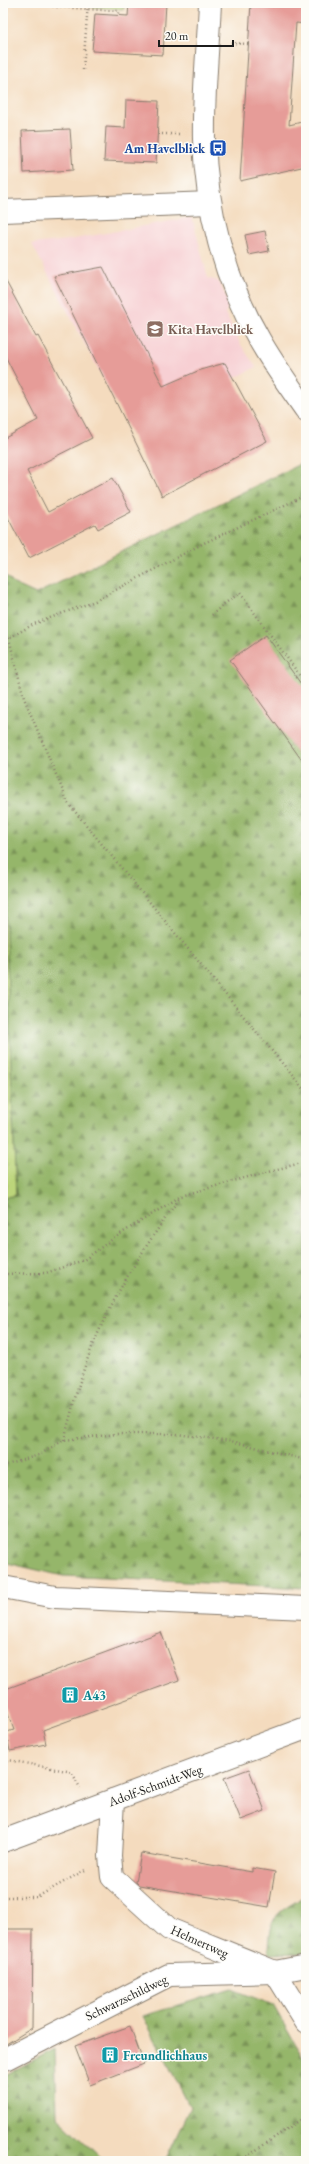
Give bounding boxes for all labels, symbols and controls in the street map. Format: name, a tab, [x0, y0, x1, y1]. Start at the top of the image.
scale bar	[159, 22, 233, 48]
text: 20 m	[165, 28, 189, 44]
bus stop icon: Am Havelblick	[208, 138, 228, 158]
place label: Am Havelblick	[123, 140, 206, 157]
school or university icon: Kita Havelblick	[145, 319, 165, 339]
place label: Kita Havelblick	[168, 321, 254, 338]
building icon: A43	[60, 1685, 80, 1705]
place label: A43	[82, 1687, 106, 1704]
street label: Adolf-Schmidt-Weg	[105, 1761, 205, 1811]
street label: Helmertweg	[168, 1921, 232, 1962]
street label: Schwarzschildweg	[82, 1970, 170, 2025]
building icon: Freundlichhaus	[100, 2045, 120, 2065]
place label: Freundlichhaus	[123, 2047, 207, 2064]

